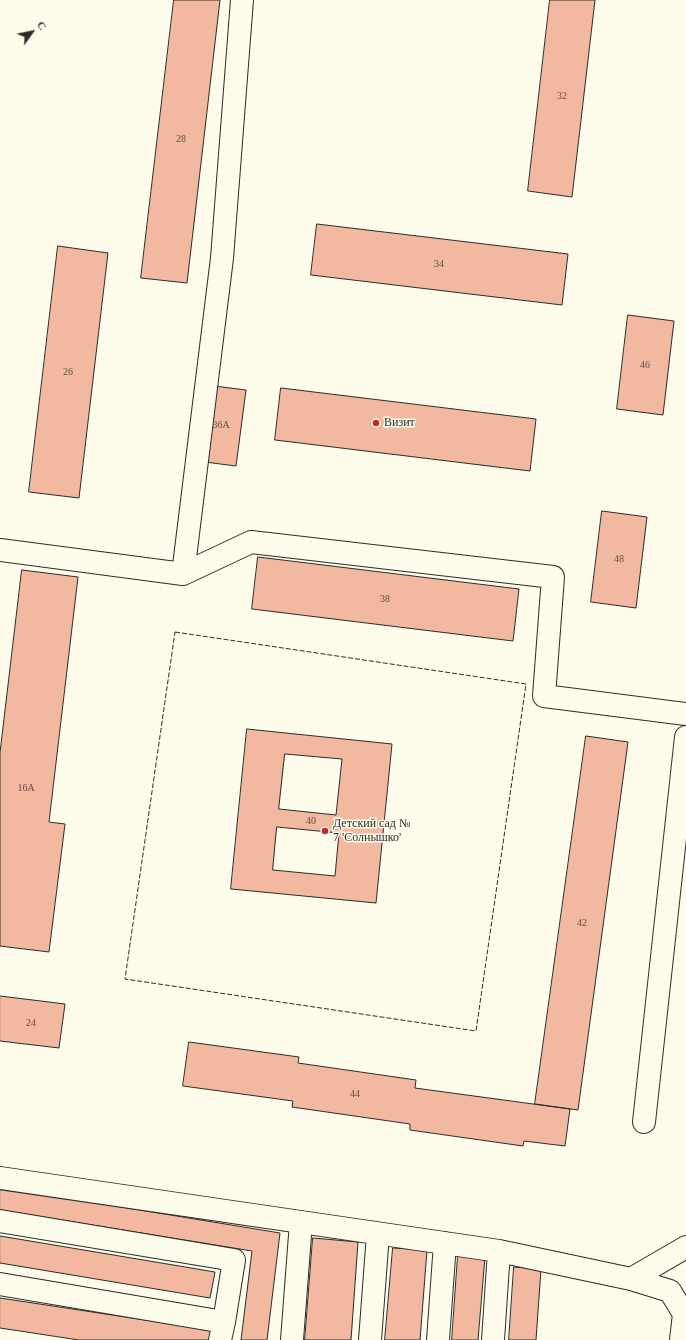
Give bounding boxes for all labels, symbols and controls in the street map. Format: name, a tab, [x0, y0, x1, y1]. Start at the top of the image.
north arrow	[12, 12, 52, 52]
text: С	[35, 19, 49, 32]
house number: 32	[557, 90, 567, 102]
house number: 28	[176, 133, 186, 145]
house number: 34	[434, 258, 444, 270]
house number: 46	[640, 359, 650, 371]
house number: 26	[63, 366, 73, 378]
place label: Визит	[384, 416, 415, 430]
marker: Визит	[371, 418, 381, 428]
house number: 36А	[212, 419, 230, 431]
house number: 48	[614, 553, 624, 565]
house number: 38	[380, 593, 390, 605]
house number: 16А	[17, 782, 35, 794]
house number: 40	[306, 815, 316, 827]
place label: Детский сад № 7 'Солнышко'	[333, 817, 410, 845]
marker: Детский сад № 7 'Солнышко'	[320, 826, 330, 836]
house number: 42	[577, 917, 587, 929]
house number: 24	[26, 1017, 36, 1029]
house number: 44	[350, 1088, 360, 1100]

